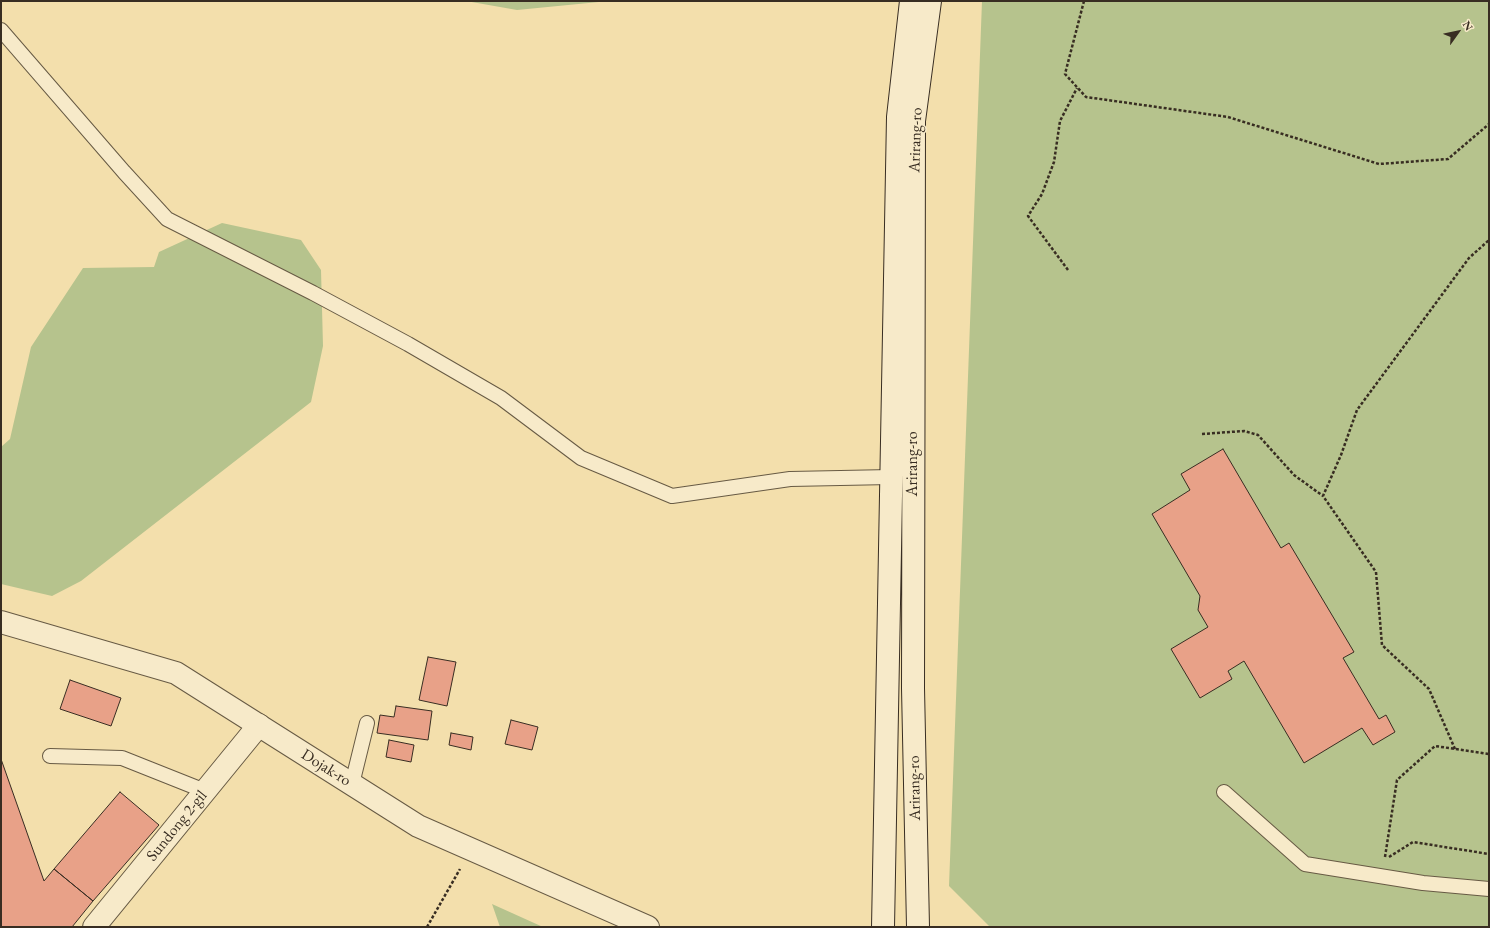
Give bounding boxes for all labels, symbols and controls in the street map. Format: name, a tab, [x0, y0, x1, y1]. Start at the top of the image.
north arrow	[1438, 12, 1478, 52]
text: N	[1460, 18, 1476, 33]
street label: Arirang-ro	[905, 107, 927, 173]
street label: Arirang-ro	[903, 431, 923, 497]
street label: Dojak-ro	[298, 745, 354, 791]
street label: Arirang-ro	[905, 755, 925, 821]
street label: Sundong 2-gil	[143, 787, 211, 865]

